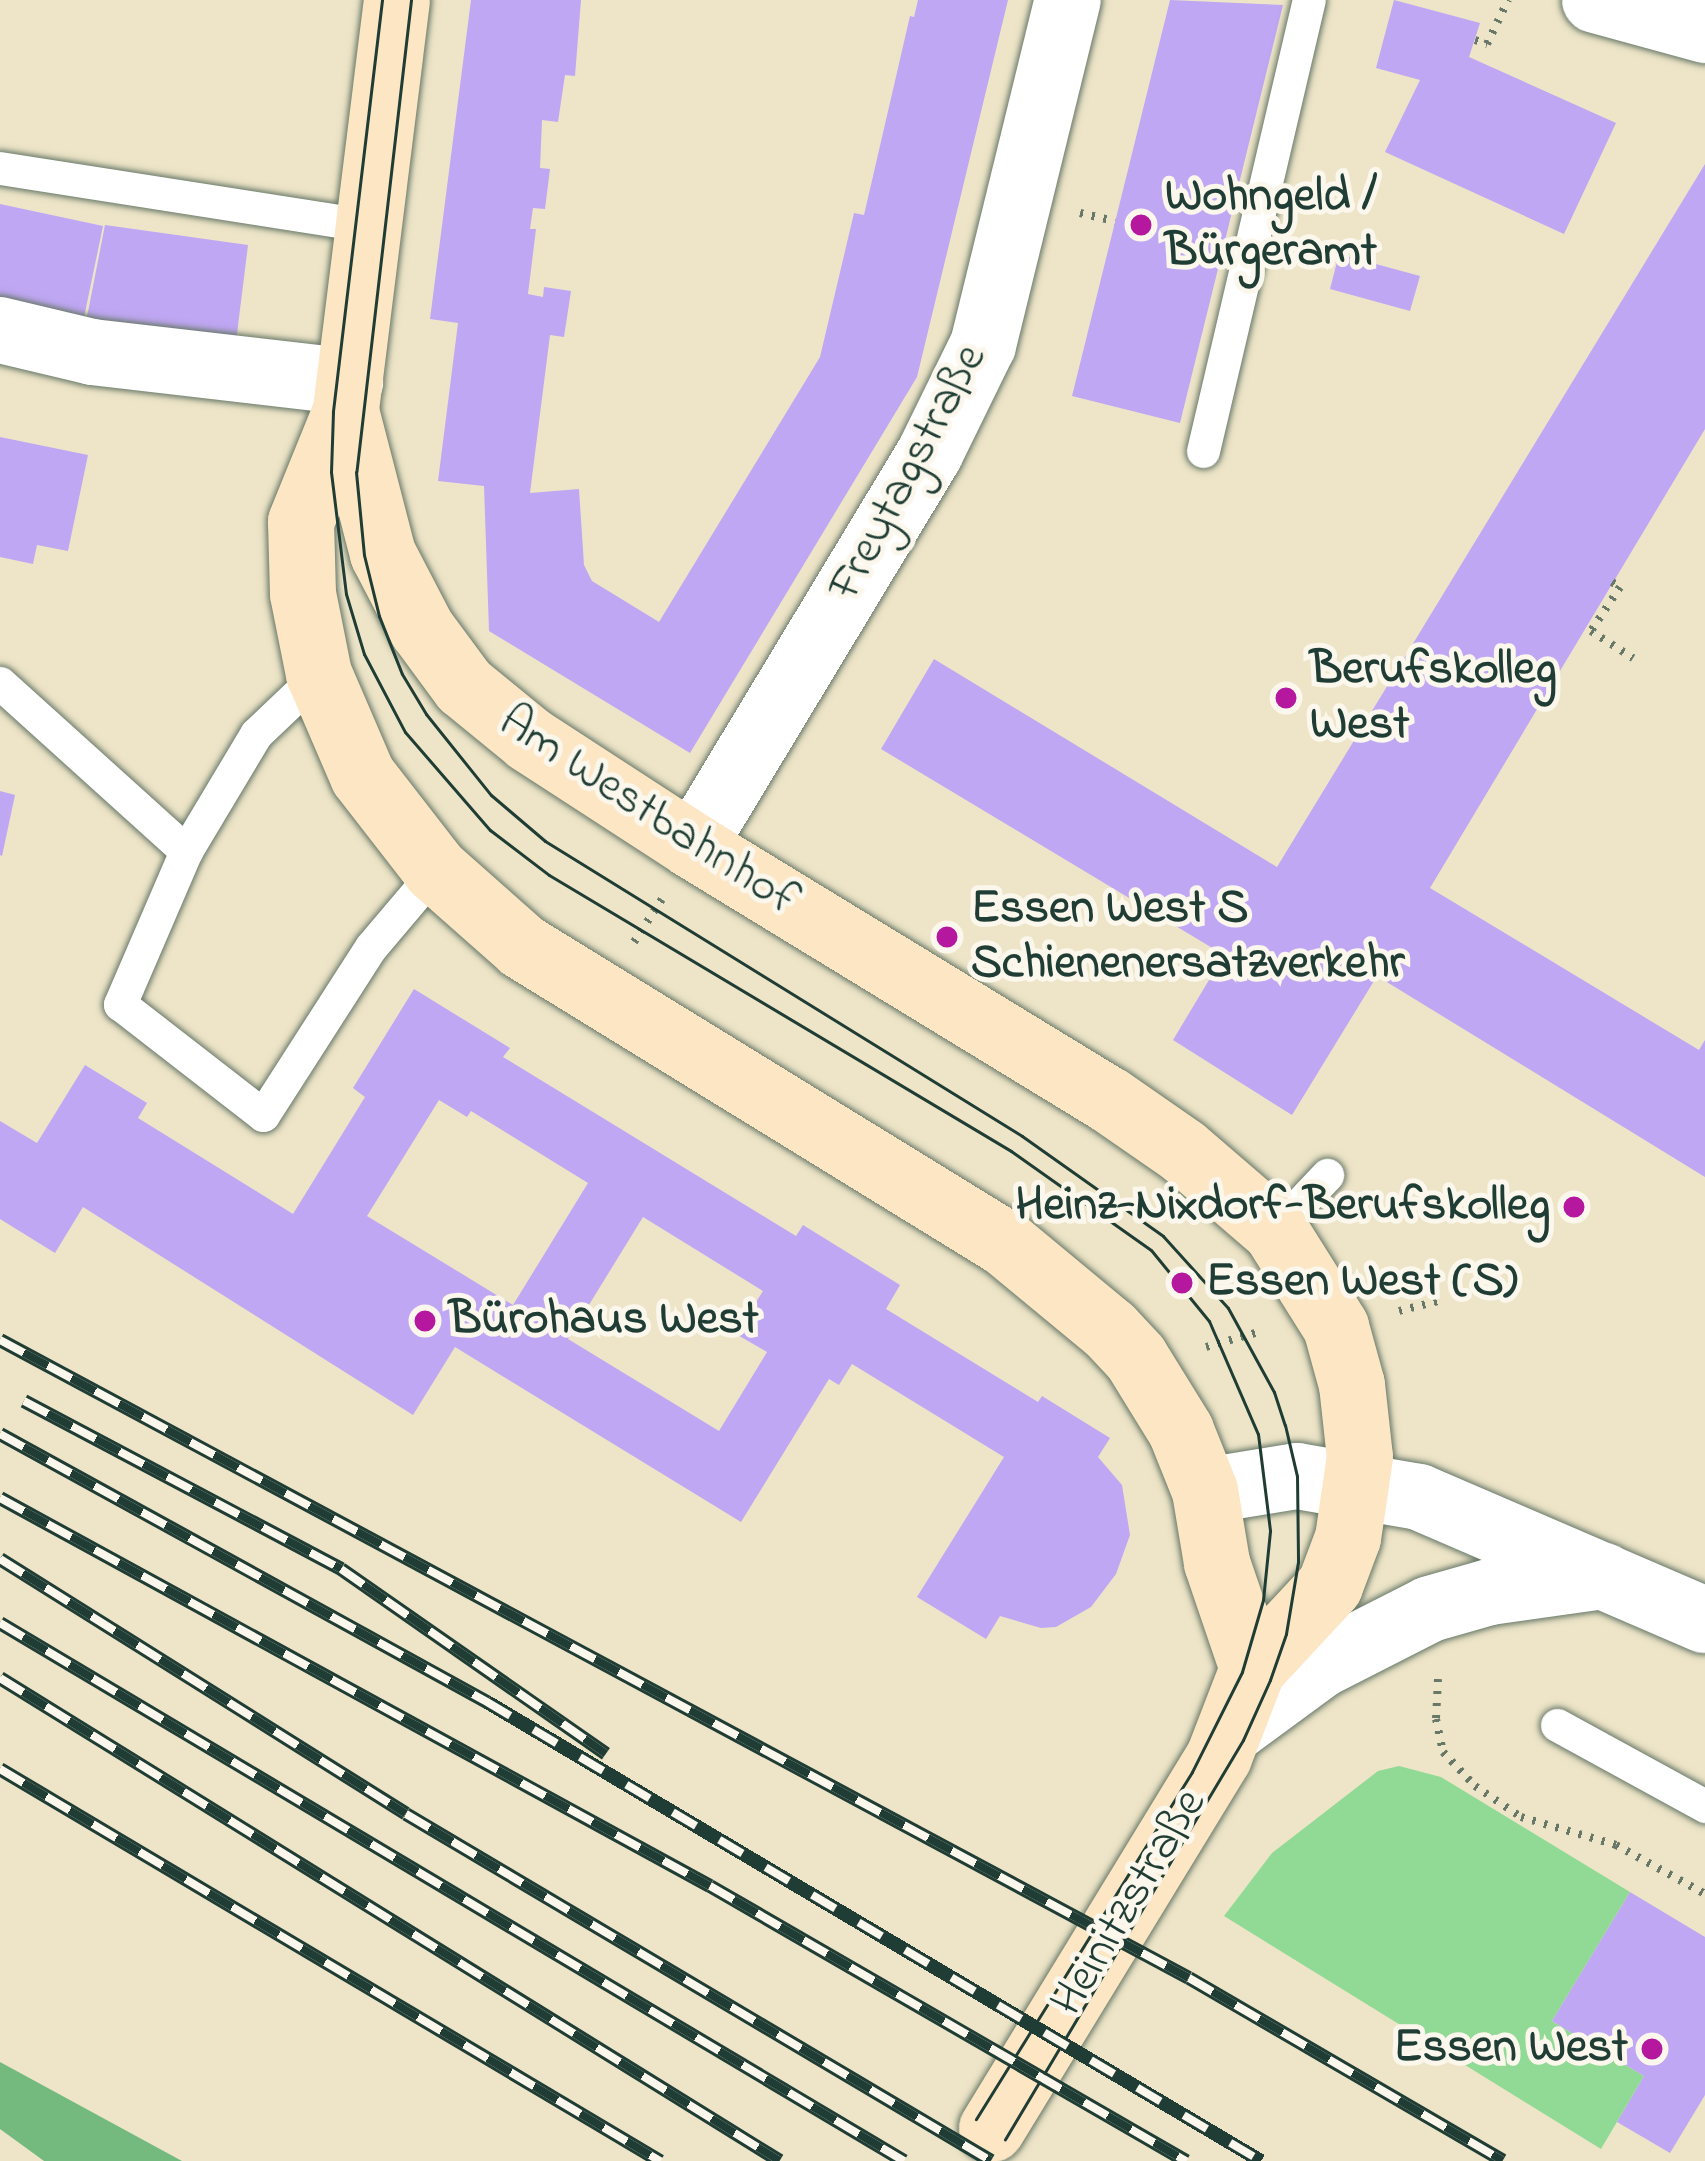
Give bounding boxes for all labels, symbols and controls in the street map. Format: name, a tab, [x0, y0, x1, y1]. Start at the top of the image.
place label: Wohngeld / Bürgeramt	[1165, 168, 1377, 281]
marker: Wohngeld / Bürgeramt	[1128, 212, 1154, 238]
street label: Freytagstraße	[817, 335, 1001, 611]
place label: Berufskolleg West	[1310, 641, 1556, 754]
marker: Berufskolleg West	[1273, 685, 1299, 711]
street label: Am Westbahnhof	[487, 694, 809, 930]
place label: Essen West S Schienenersatzverkehr	[971, 880, 1404, 993]
marker: Essen West S Schienenersatzverkehr	[934, 924, 960, 950]
place label: Heinz-Nixdorf-Berufskolleg	[1016, 1178, 1550, 1236]
marker: Heinz-Nixdorf-Berufskolleg	[1561, 1194, 1587, 1220]
place label: Essen West (S)	[1206, 1254, 1517, 1312]
marker: Essen West (S)	[1169, 1270, 1195, 1296]
place label: Bürohaus West	[449, 1292, 759, 1350]
marker: Bürohaus West	[412, 1308, 438, 1334]
street label: Heinitzstraße	[1040, 1779, 1220, 2027]
place label: Essen West	[1394, 2020, 1628, 2078]
marker: Essen West	[1639, 2036, 1665, 2062]

